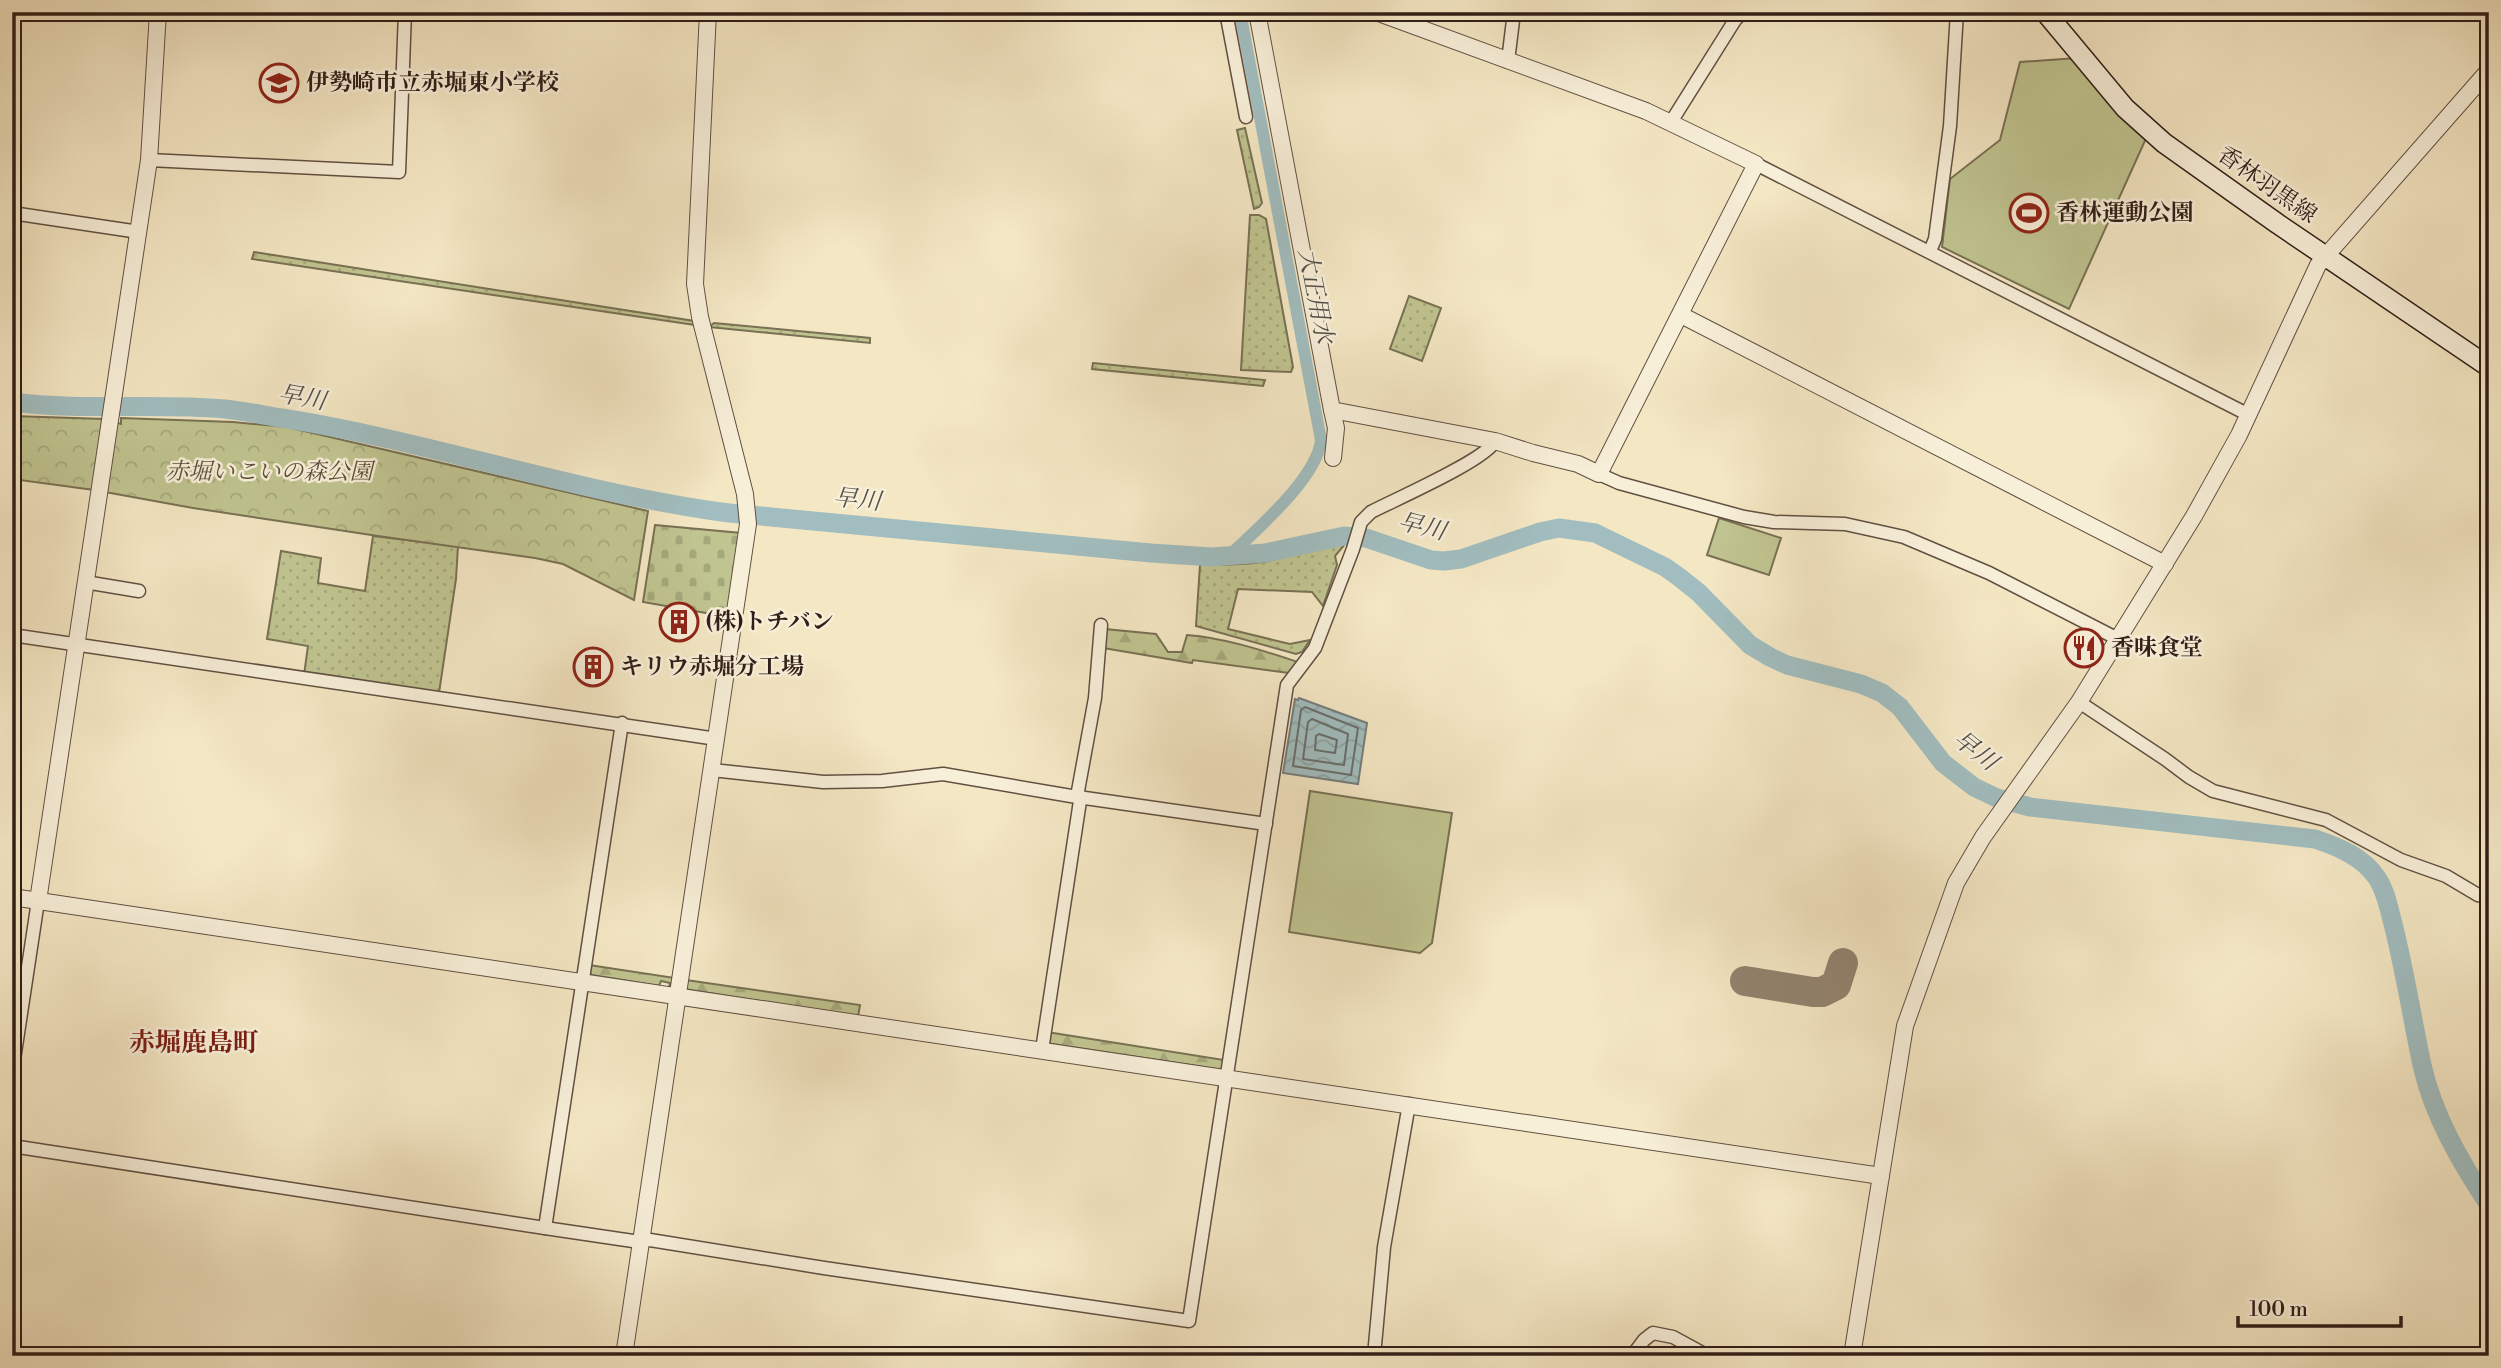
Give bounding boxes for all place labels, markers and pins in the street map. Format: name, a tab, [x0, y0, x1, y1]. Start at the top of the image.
school or university icon: 伊勢崎市立赤堀東小学校	[258, 62, 300, 104]
place label: 伊勢崎市立赤堀東小学校	[306, 69, 559, 97]
sports icon: 香林運動公園	[2008, 192, 2050, 234]
place label: 香林運動公園	[2056, 199, 2194, 227]
building icon: (株)トチバン	[658, 601, 700, 643]
place label: (株)トチバン	[706, 608, 834, 636]
restaurant icon: 香味食堂	[2063, 627, 2105, 669]
place label: 香味食堂	[2111, 634, 2203, 662]
building icon: キリウ赤堀分工場	[572, 646, 614, 688]
place label: キリウ赤堀分工場	[620, 653, 804, 681]

